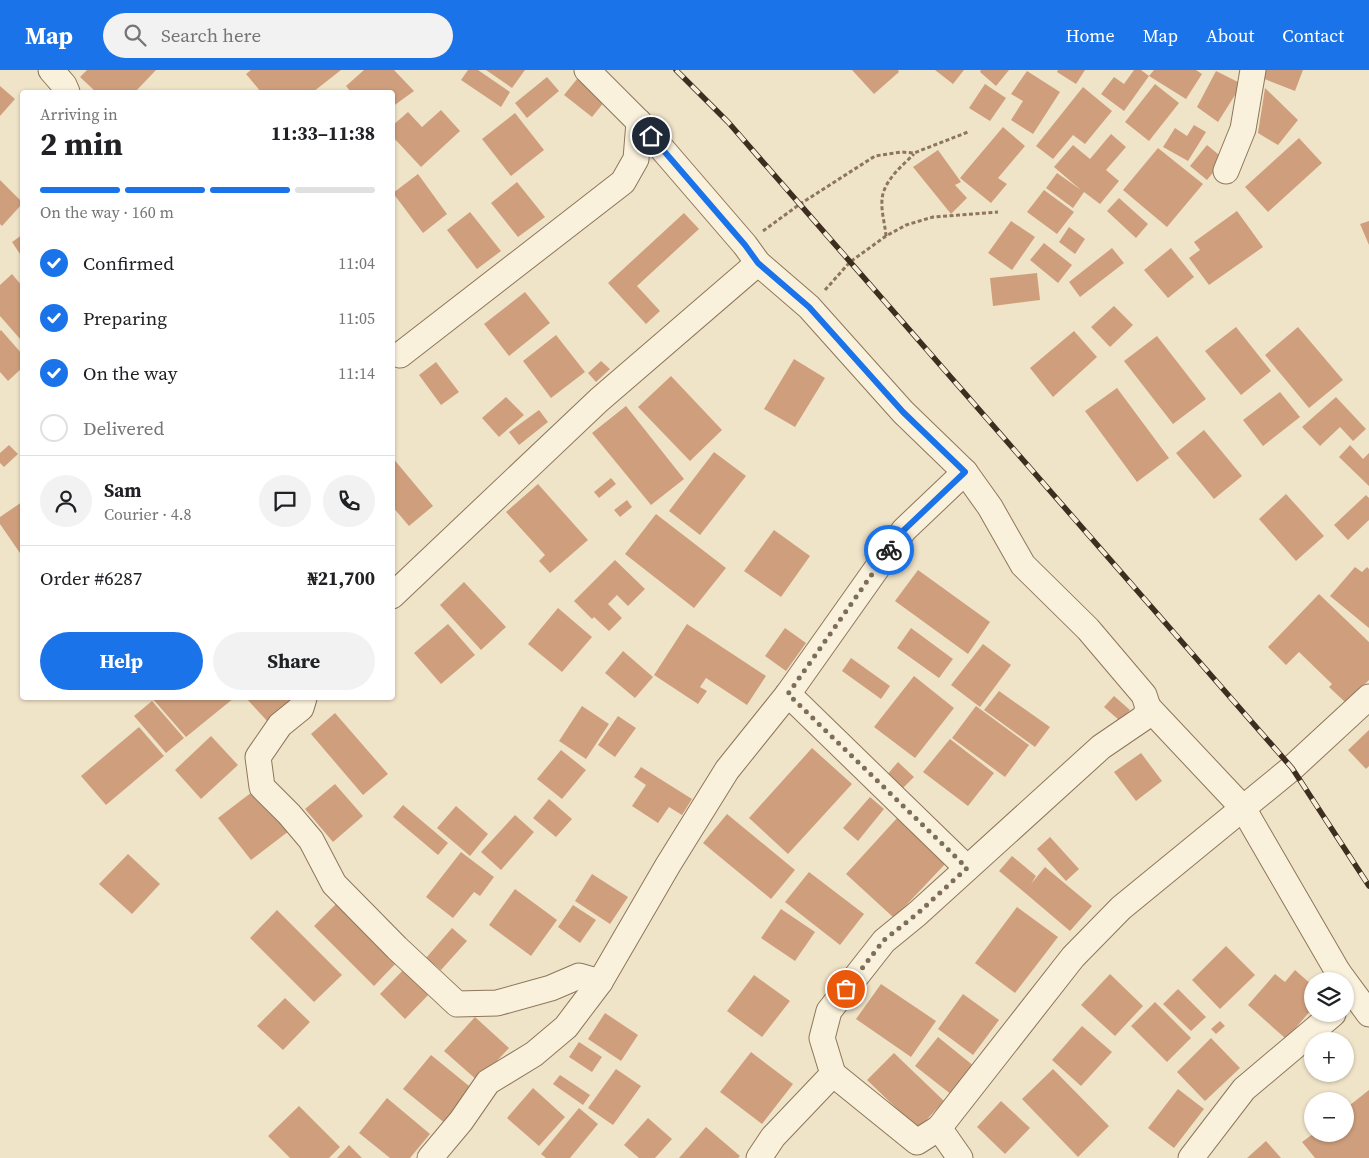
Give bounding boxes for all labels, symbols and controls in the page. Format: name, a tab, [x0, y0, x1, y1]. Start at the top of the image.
search box	[103, 13, 453, 58]
text: Map	[25, 19, 73, 52]
icon: search	[121, 21, 149, 49]
text: Search here	[161, 22, 261, 48]
text: Home	[1066, 23, 1115, 48]
text: Map	[1143, 23, 1178, 48]
text: About	[1206, 23, 1254, 48]
text: Contact	[1282, 23, 1344, 48]
text: Arriving in	[40, 103, 118, 125]
pin	[630, 115, 672, 157]
text: 11:33–11:38	[271, 120, 375, 146]
text: 2 min	[40, 122, 123, 166]
icon: home	[637, 122, 665, 150]
text: On the way · 160 m	[40, 201, 174, 223]
icon: check	[40, 249, 68, 277]
text: Confirmed	[83, 250, 174, 276]
text: 11:04	[338, 252, 375, 274]
icon: check	[40, 304, 68, 332]
text: Preparing	[83, 305, 167, 331]
text: 11:05	[338, 307, 375, 329]
icon: check	[40, 359, 68, 387]
text: On the way	[83, 360, 178, 386]
text: 11:14	[338, 362, 375, 384]
text: Delivered	[83, 415, 164, 441]
button: person	[40, 475, 92, 527]
button: chat	[259, 475, 311, 527]
button: phone	[323, 475, 375, 527]
text: Sam	[104, 477, 142, 503]
text: Courier · 4.8	[104, 503, 192, 525]
courier	[864, 525, 914, 575]
icon: bike	[875, 536, 903, 564]
text: Order #6287	[40, 565, 142, 591]
text: ₦21,700	[308, 565, 375, 591]
button: Help	[40, 632, 203, 690]
button: Share	[213, 632, 375, 690]
pin	[825, 968, 867, 1010]
map controls	[1304, 972, 1354, 1142]
button: layers	[1304, 972, 1354, 1022]
icon: bag	[832, 975, 860, 1003]
button: +	[1304, 1032, 1354, 1082]
button: −	[1304, 1092, 1354, 1142]

